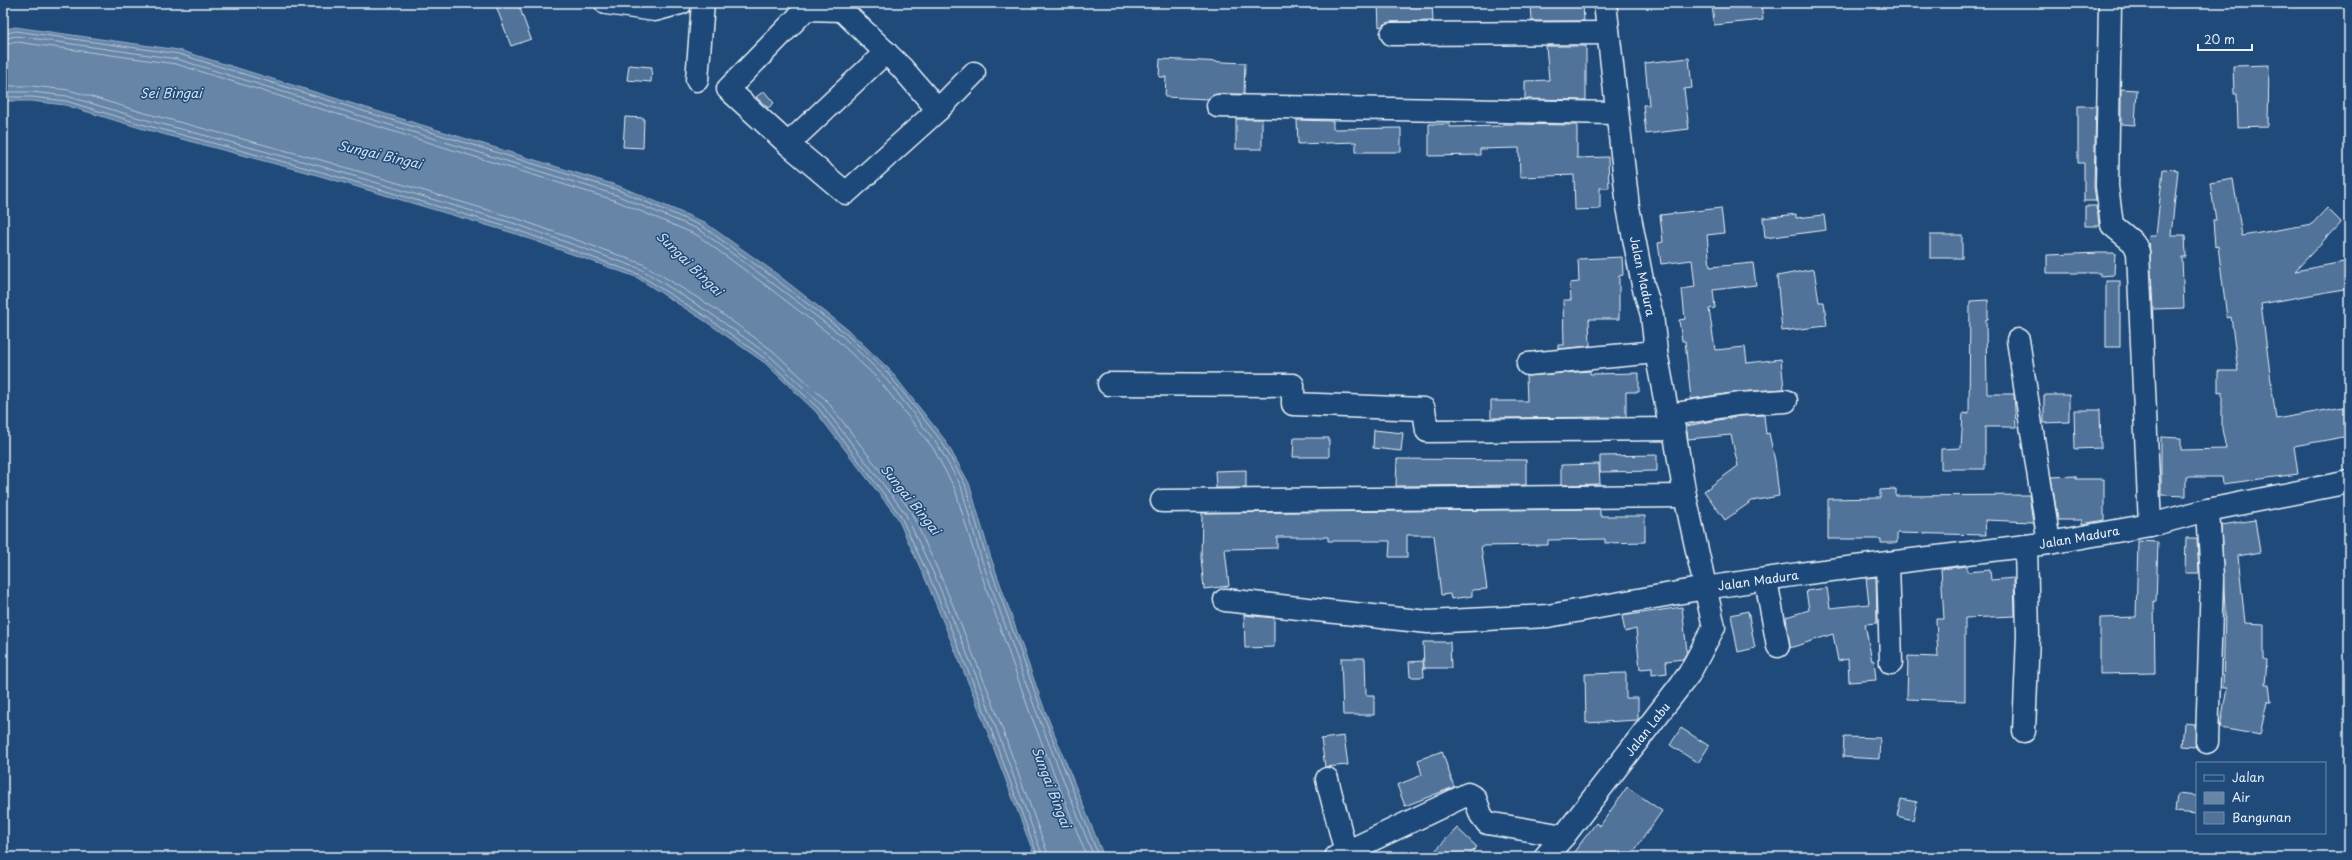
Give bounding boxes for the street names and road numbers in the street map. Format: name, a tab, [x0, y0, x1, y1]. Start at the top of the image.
street label: Jalan Madura	[1626, 234, 1660, 318]
street label: Jalan Madura	[2037, 521, 2121, 553]
street label: Jalan Madura	[1716, 565, 1800, 595]
street label: Jalan Labu	[1620, 698, 1674, 760]

